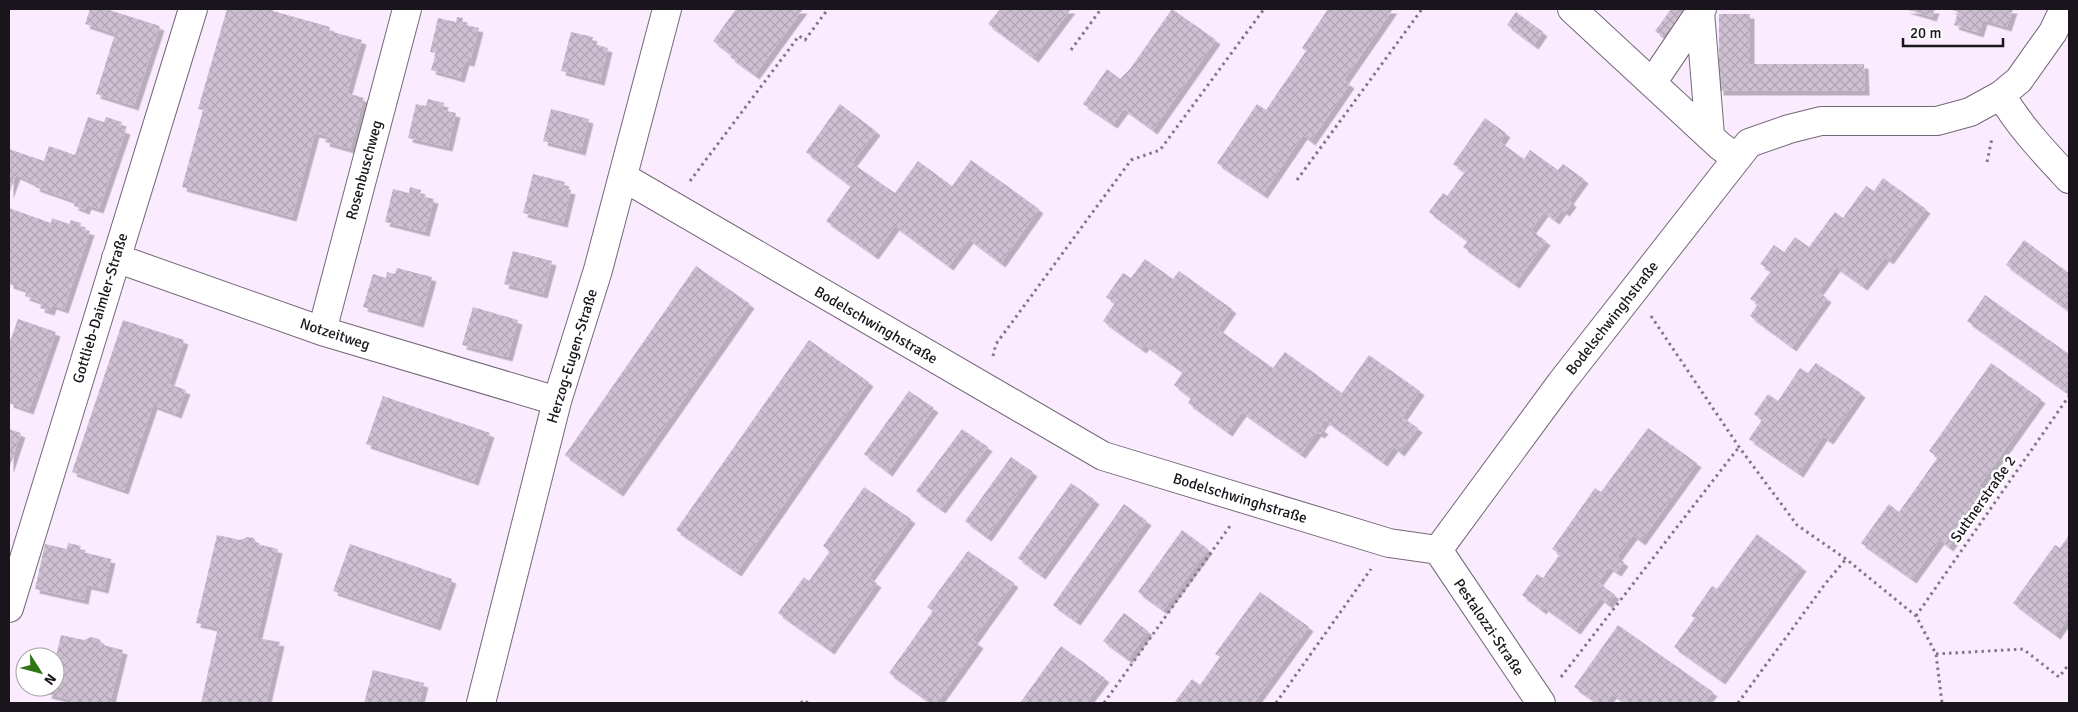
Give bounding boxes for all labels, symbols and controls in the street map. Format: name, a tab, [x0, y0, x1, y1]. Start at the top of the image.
scale bar	[1903, 15, 2003, 47]
text: 20 m	[1910, 24, 1941, 42]
street label: Rosenbuschweg	[342, 118, 386, 222]
street label: Gottlieb-Daimler-Straße	[69, 231, 131, 385]
street label: Bodelschwinghstraße	[1562, 258, 1662, 378]
street label: Bodelschwinghstraße	[811, 282, 941, 368]
street label: Herzog-Eugen-Straße	[543, 287, 601, 425]
street label: Notzeitweg	[298, 314, 372, 354]
street label: Suttnerstraße 2	[1947, 452, 2019, 546]
street label: Bodelschwinghstraße	[1171, 469, 1309, 527]
street label: Pestalozzi-Straße	[1450, 575, 1528, 679]
north arrow	[15, 647, 65, 697]
text: N	[40, 670, 60, 688]

